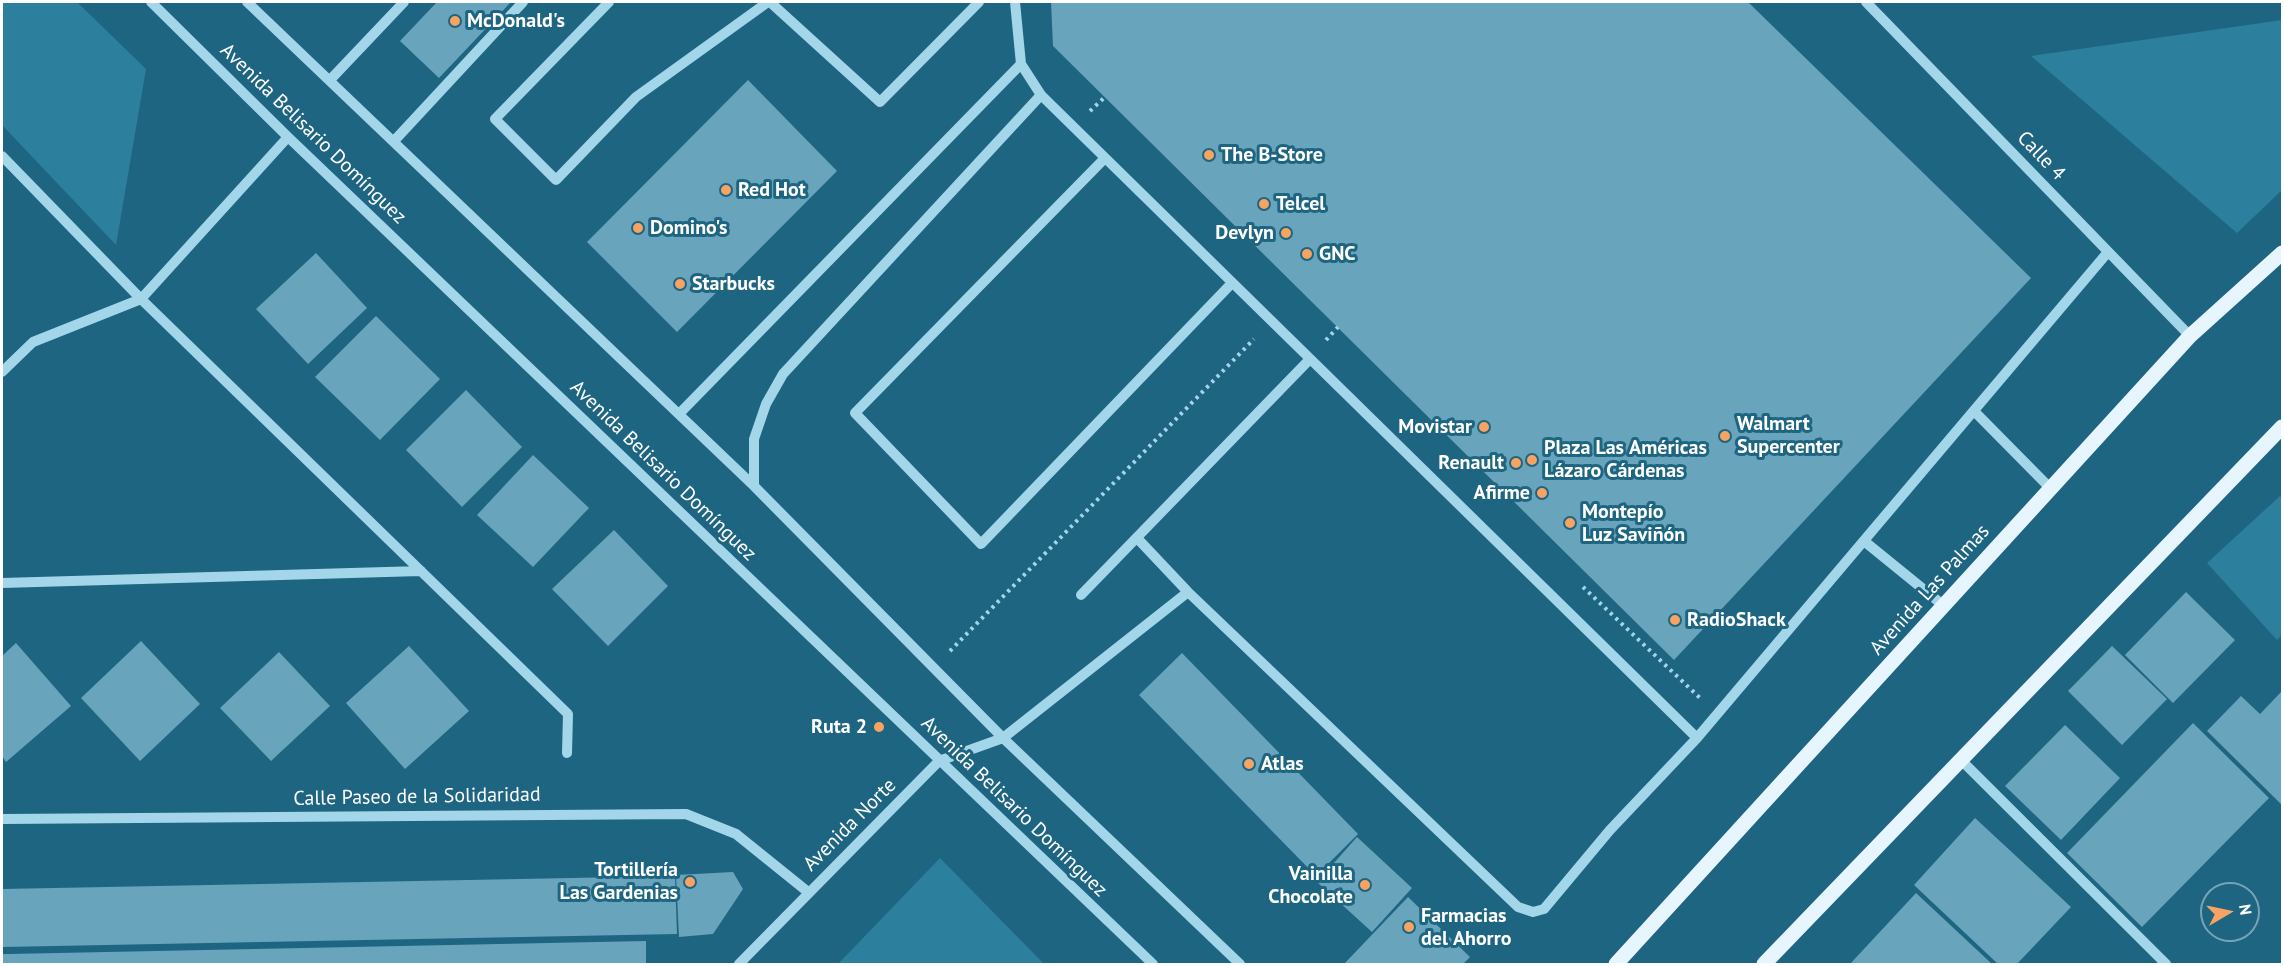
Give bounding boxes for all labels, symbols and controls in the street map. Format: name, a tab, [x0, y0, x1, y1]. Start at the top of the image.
place label: McDonald's	[467, 9, 565, 33]
marker: McDonald's	[448, 14, 462, 28]
street label: Avenida Belisario Domínguez	[215, 39, 411, 229]
street label: Calle 4	[2012, 126, 2070, 186]
place label: The B-Store	[1221, 143, 1323, 167]
marker: The B-Store	[1202, 148, 1216, 162]
place label: Red Hot	[738, 178, 806, 202]
marker: Red Hot	[719, 183, 733, 197]
place label: Telcel	[1276, 192, 1325, 216]
marker: Telcel	[1257, 197, 1271, 211]
place label: Domino's	[650, 216, 727, 240]
marker: Domino's	[631, 221, 645, 235]
place label: Devlyn	[1215, 221, 1274, 245]
marker: Devlyn	[1279, 226, 1293, 240]
place label: GNC	[1319, 242, 1355, 266]
marker: GNC	[1300, 247, 1314, 261]
place label: Starbucks	[692, 272, 775, 296]
marker: Starbucks	[673, 277, 687, 291]
street label: Avenida Belisario Domínguez	[565, 376, 761, 566]
place label: Walmart Supercenter	[1737, 412, 1840, 459]
place label: Movistar	[1398, 415, 1472, 439]
marker: Movistar	[1477, 420, 1491, 434]
marker: Walmart Supercenter	[1718, 429, 1732, 443]
place label: Plaza Las Américas Lázaro Cárdenas	[1544, 436, 1707, 483]
place label: Renault	[1438, 451, 1504, 475]
marker: Plaza Las Américas Lázaro Cárdenas	[1525, 453, 1539, 467]
marker: Renault	[1509, 456, 1523, 470]
place label: Afirme	[1474, 481, 1530, 505]
marker: Afirme	[1535, 486, 1549, 500]
place label: Montepío Luz Saviñón	[1582, 500, 1685, 547]
marker: Montepío Luz Saviñón	[1563, 516, 1577, 530]
street label: Avenida Las Palmas	[1865, 520, 1995, 660]
place label: RadioShack	[1687, 608, 1786, 632]
marker: RadioShack	[1668, 613, 1682, 627]
street label: Avenida Belisario Domínguez	[916, 712, 1112, 902]
place label: Ruta 2	[811, 715, 867, 739]
marker: Ruta 2	[872, 720, 886, 734]
place label: Atlas	[1261, 752, 1304, 776]
marker: Atlas	[1242, 757, 1256, 771]
street label: Avenida Norte	[799, 774, 901, 876]
street label: Calle Paseo de la Solidaridad	[293, 783, 541, 811]
place label: Tortillería Las Gardenias	[560, 858, 678, 905]
place label: Vainilla Chocolate	[1268, 862, 1353, 909]
marker: Tortillería Las Gardenias	[683, 875, 697, 889]
marker: Vainilla Chocolate	[1358, 878, 1372, 892]
north arrow	[2200, 882, 2260, 942]
text: N	[2235, 903, 2257, 916]
place label: Farmacias del Ahorro	[1421, 904, 1511, 951]
marker: Farmacias del Ahorro	[1402, 920, 1416, 934]

